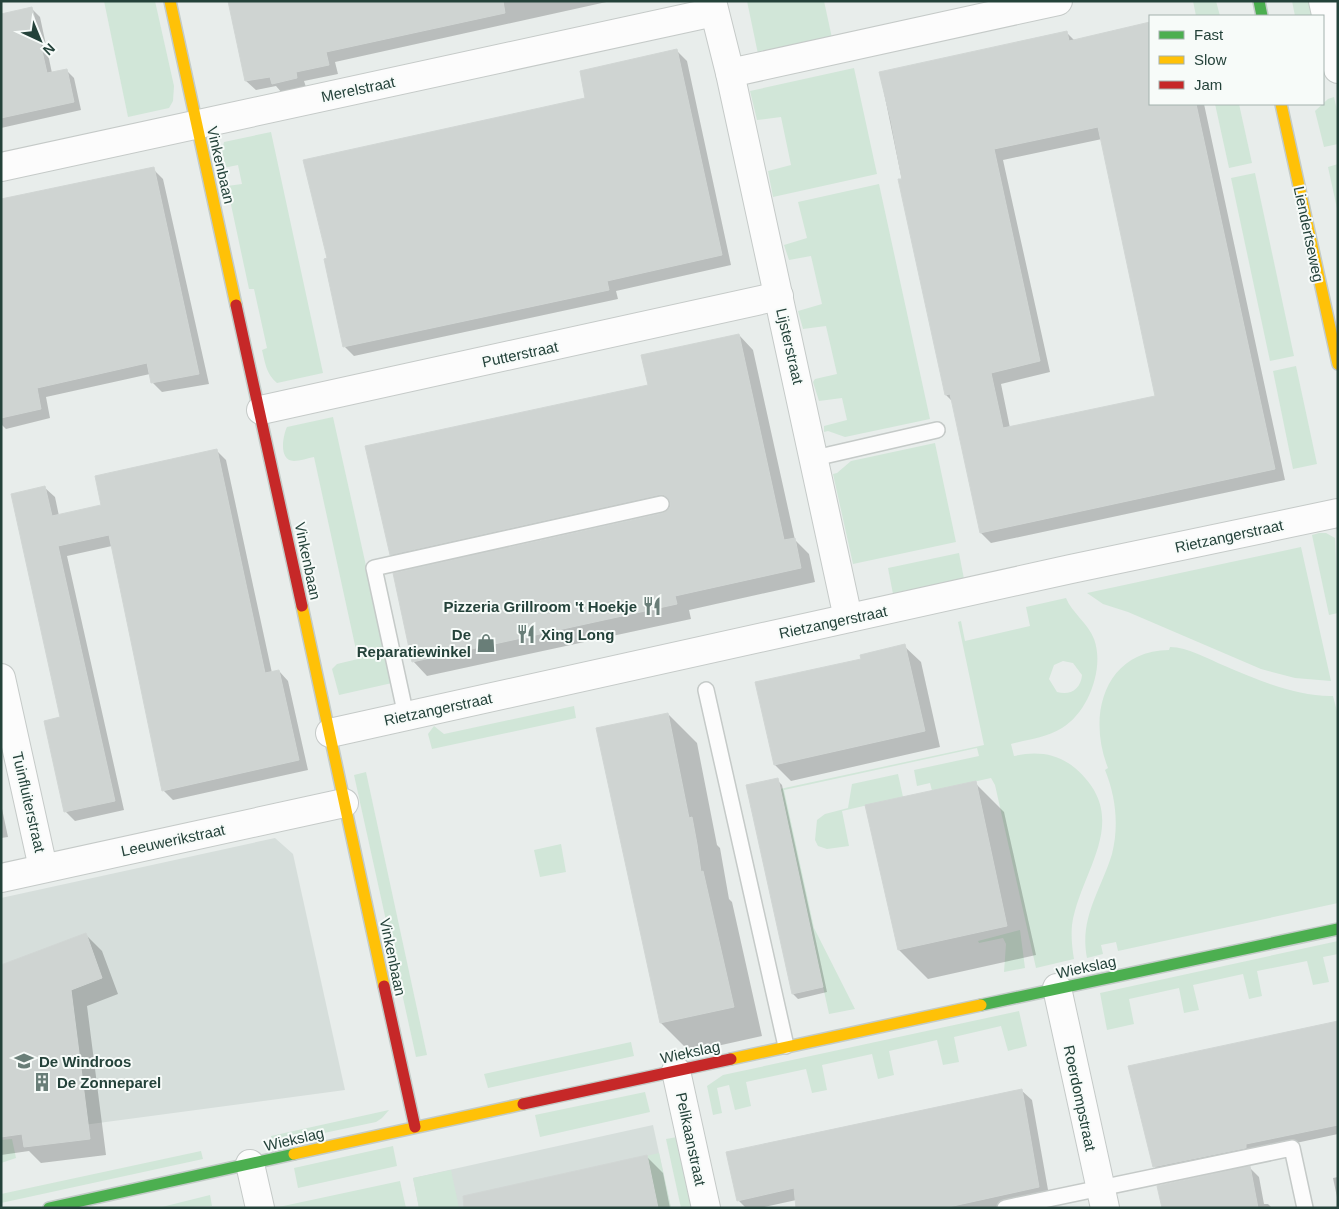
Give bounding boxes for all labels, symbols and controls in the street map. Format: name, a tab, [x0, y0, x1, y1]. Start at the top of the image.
north arrow	[15, 15, 65, 65]
legend	[1149, 15, 1324, 105]
text: Fast	[1194, 26, 1224, 43]
text: N	[40, 40, 58, 59]
text: Slow	[1194, 51, 1227, 68]
street label: Merelstraat	[320, 73, 397, 105]
text: Jam	[1194, 76, 1222, 93]
street label: Vinkenbaan	[204, 125, 238, 205]
street label: Liendertseweg	[1291, 185, 1327, 283]
street label: Lijsterstraat	[773, 306, 807, 386]
street label: Putterstraat	[480, 337, 560, 370]
street label: Rietzangerstraat	[1173, 516, 1285, 556]
street label: Vinkenbaan	[291, 521, 325, 601]
restaurant icon: Pizzeria Grillroom 't Hoekje	[641, 595, 663, 617]
place label: Pizzeria Grillroom 't Hoekje	[443, 598, 637, 615]
street label: Rietzangerstraat	[777, 602, 889, 642]
restaurant icon: Xing Long	[515, 623, 537, 645]
place label: De Reparatiewinkel	[357, 626, 471, 660]
place label: Xing Long	[541, 626, 614, 643]
shop icon: De Reparatiewinkel	[475, 632, 497, 654]
street label: Rietzangerstraat	[382, 689, 494, 729]
street label: Tuinfluiterstraat	[9, 750, 49, 855]
street label: Leeuwerikstraat	[119, 821, 227, 859]
street label: Vinkenbaan	[376, 917, 410, 997]
street label: Wiekslag	[1054, 952, 1118, 982]
street label: Wiekslag	[658, 1037, 722, 1067]
street label: Roerdompstraat	[1061, 1044, 1100, 1153]
school or university icon: De Windroos	[13, 1050, 35, 1072]
place label: De Windroos	[39, 1053, 131, 1070]
building icon: De Zonneparel	[31, 1071, 53, 1093]
place label: De Zonneparel	[57, 1074, 161, 1091]
street label: Pelikaanstraat	[673, 1091, 709, 1188]
street label: Wiekslag	[262, 1124, 326, 1154]

